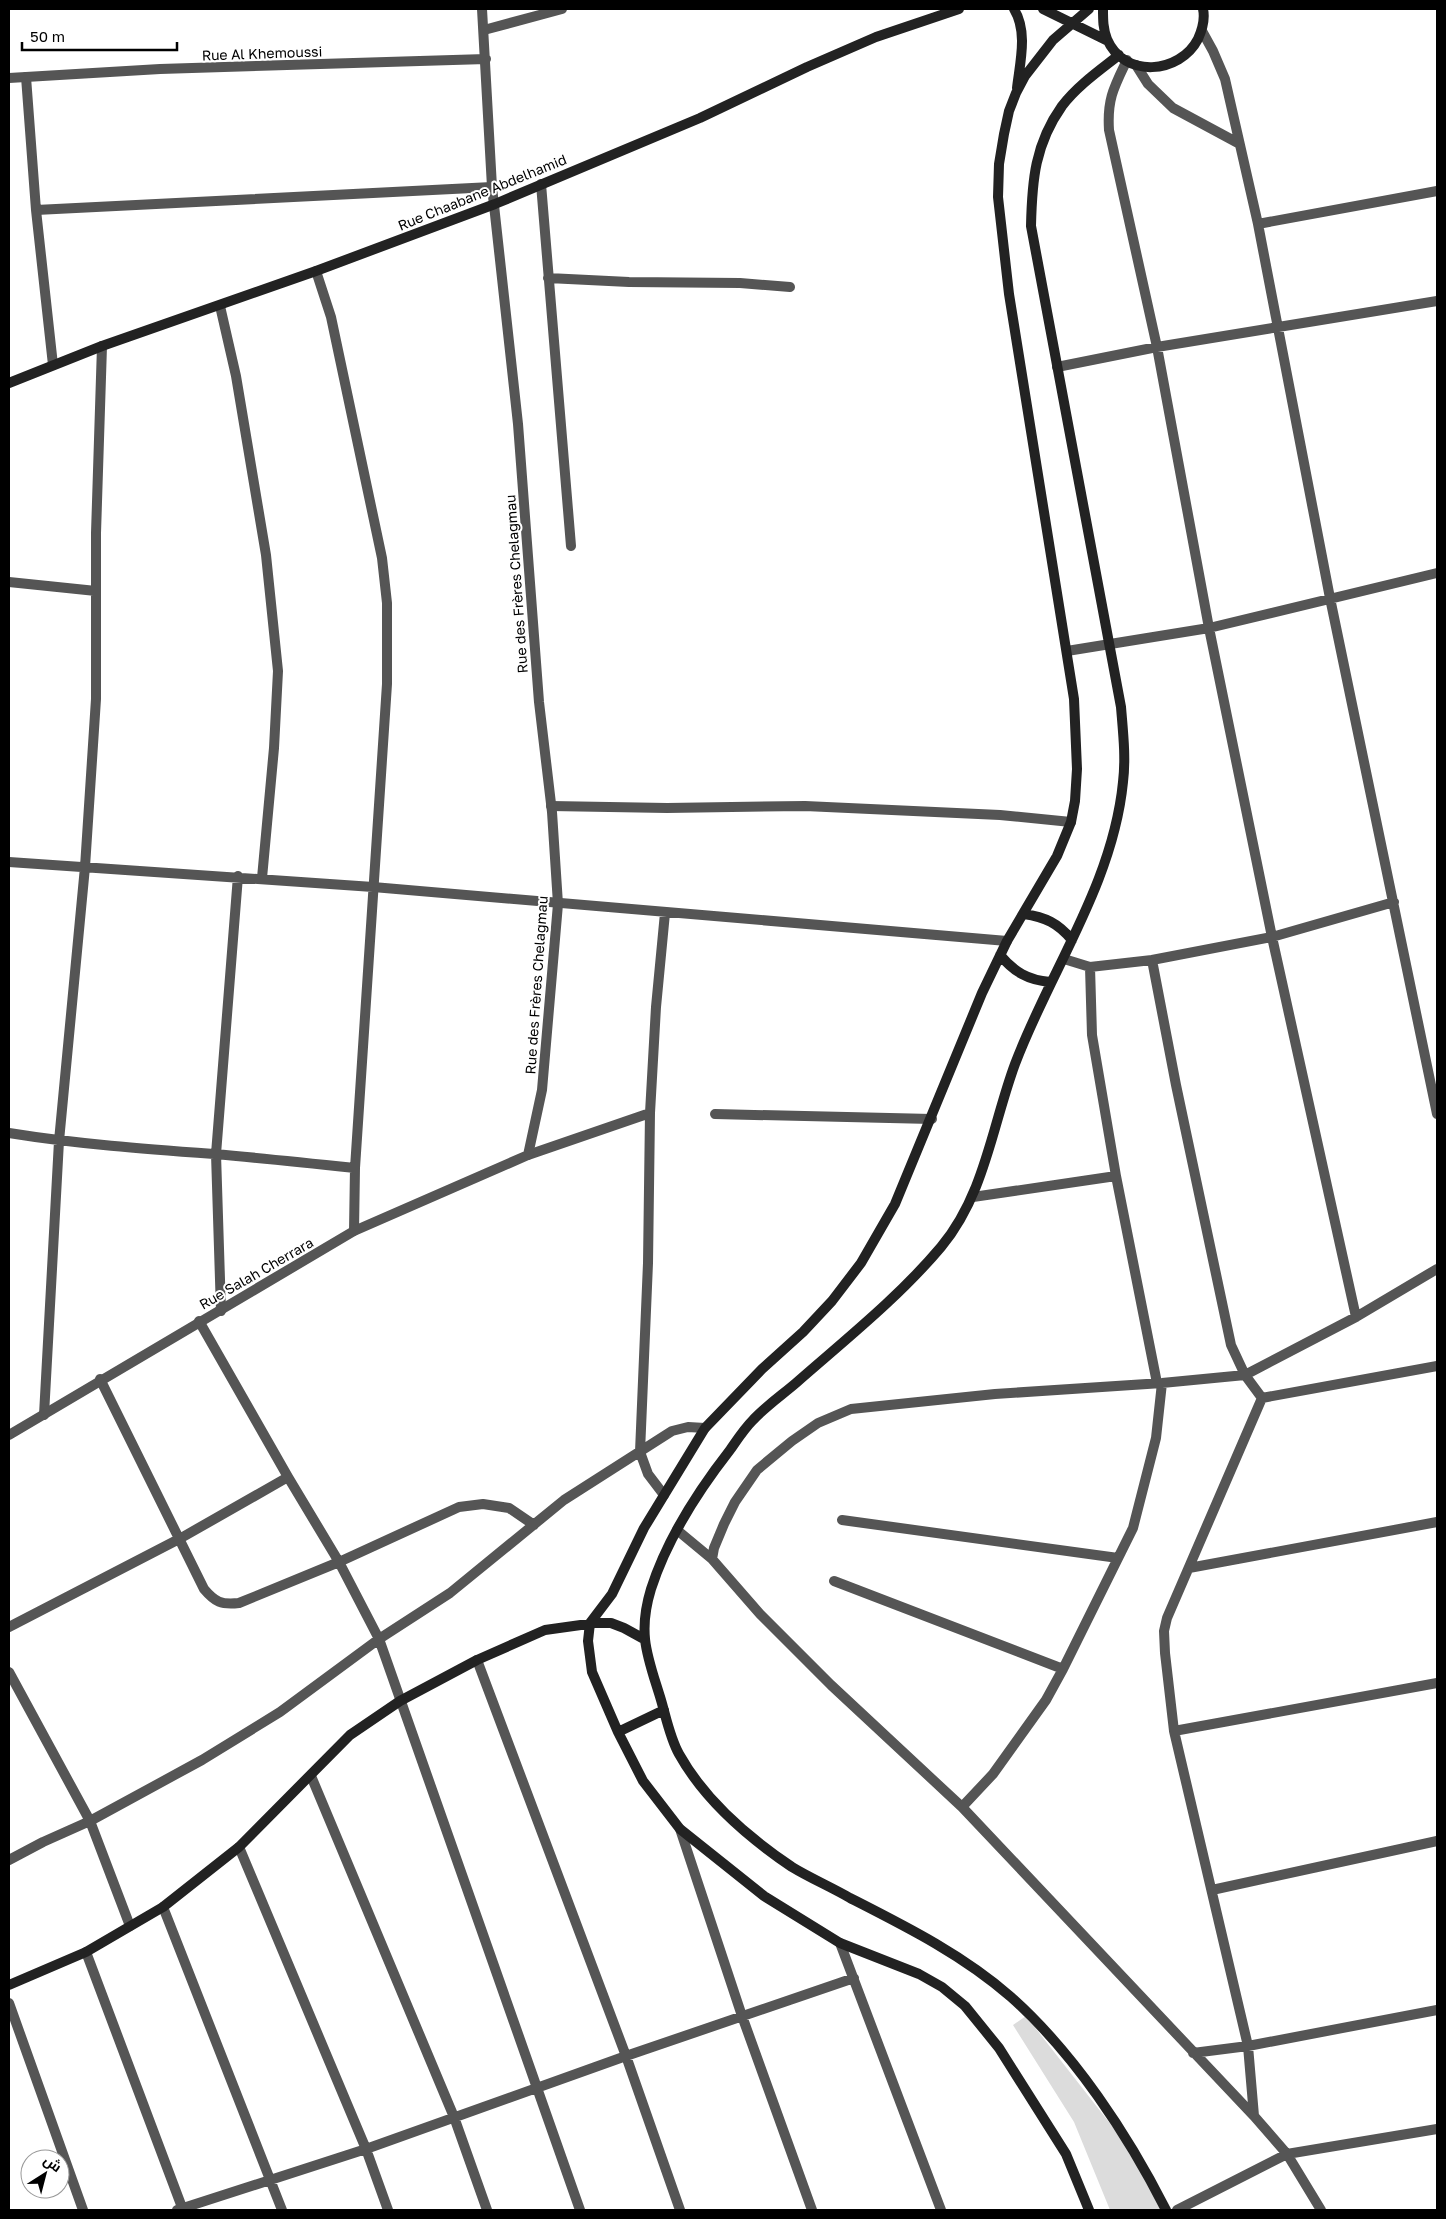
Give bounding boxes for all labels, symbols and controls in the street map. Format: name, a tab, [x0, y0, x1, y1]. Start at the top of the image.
scale bar	[22, 20, 178, 52]
text: 50 m	[30, 27, 65, 45]
street label: Rue Al Khemoussi	[201, 42, 323, 64]
street label: Rue Chaabane Abdelhamid	[395, 150, 569, 234]
street label: Rue des Frères Chelagmau	[501, 494, 531, 674]
street label: Rue des Frères Chelagmau	[521, 895, 551, 1075]
street label: Rue Salah Cherrara	[196, 1233, 316, 1313]
north arrow	[20, 2149, 70, 2199]
text: ش	[40, 2151, 65, 2176]

